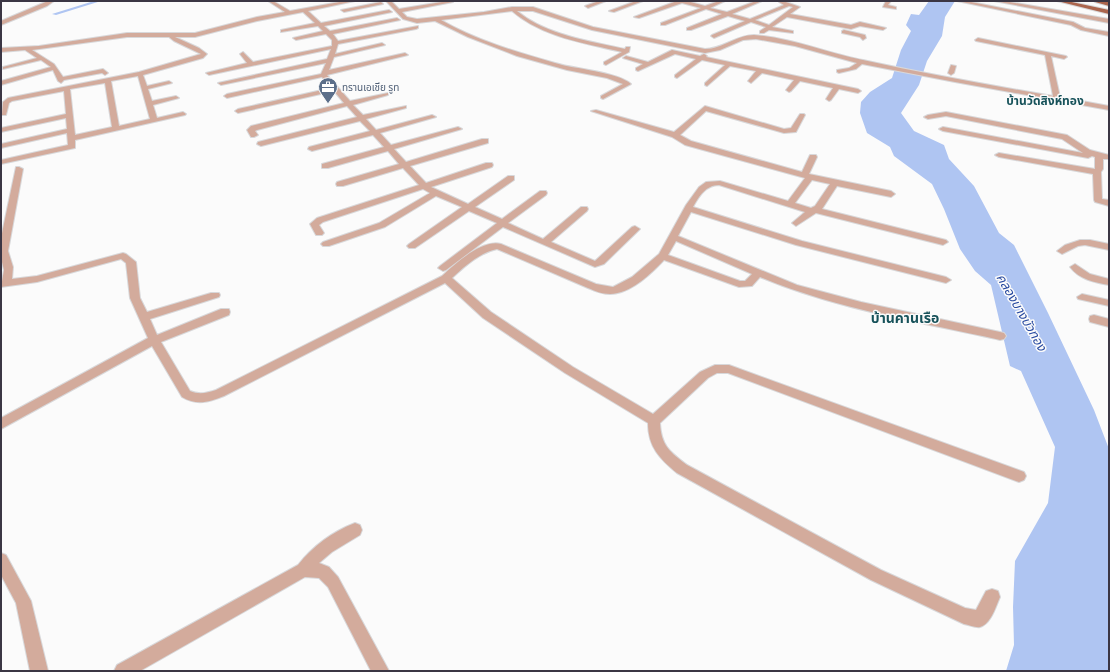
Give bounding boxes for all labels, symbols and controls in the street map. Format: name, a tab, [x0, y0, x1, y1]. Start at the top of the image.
office icon: ทรานเอเชีย รูท	[317, 76, 339, 104]
place label: ทรานเอเชีย รูท	[342, 81, 399, 94]
district label: บ้านวัดสิงห์ทอง	[1006, 93, 1084, 109]
water label: คลองบางบัวทอง	[993, 271, 1051, 355]
district label: บ้านคานเรือ	[871, 309, 939, 327]

